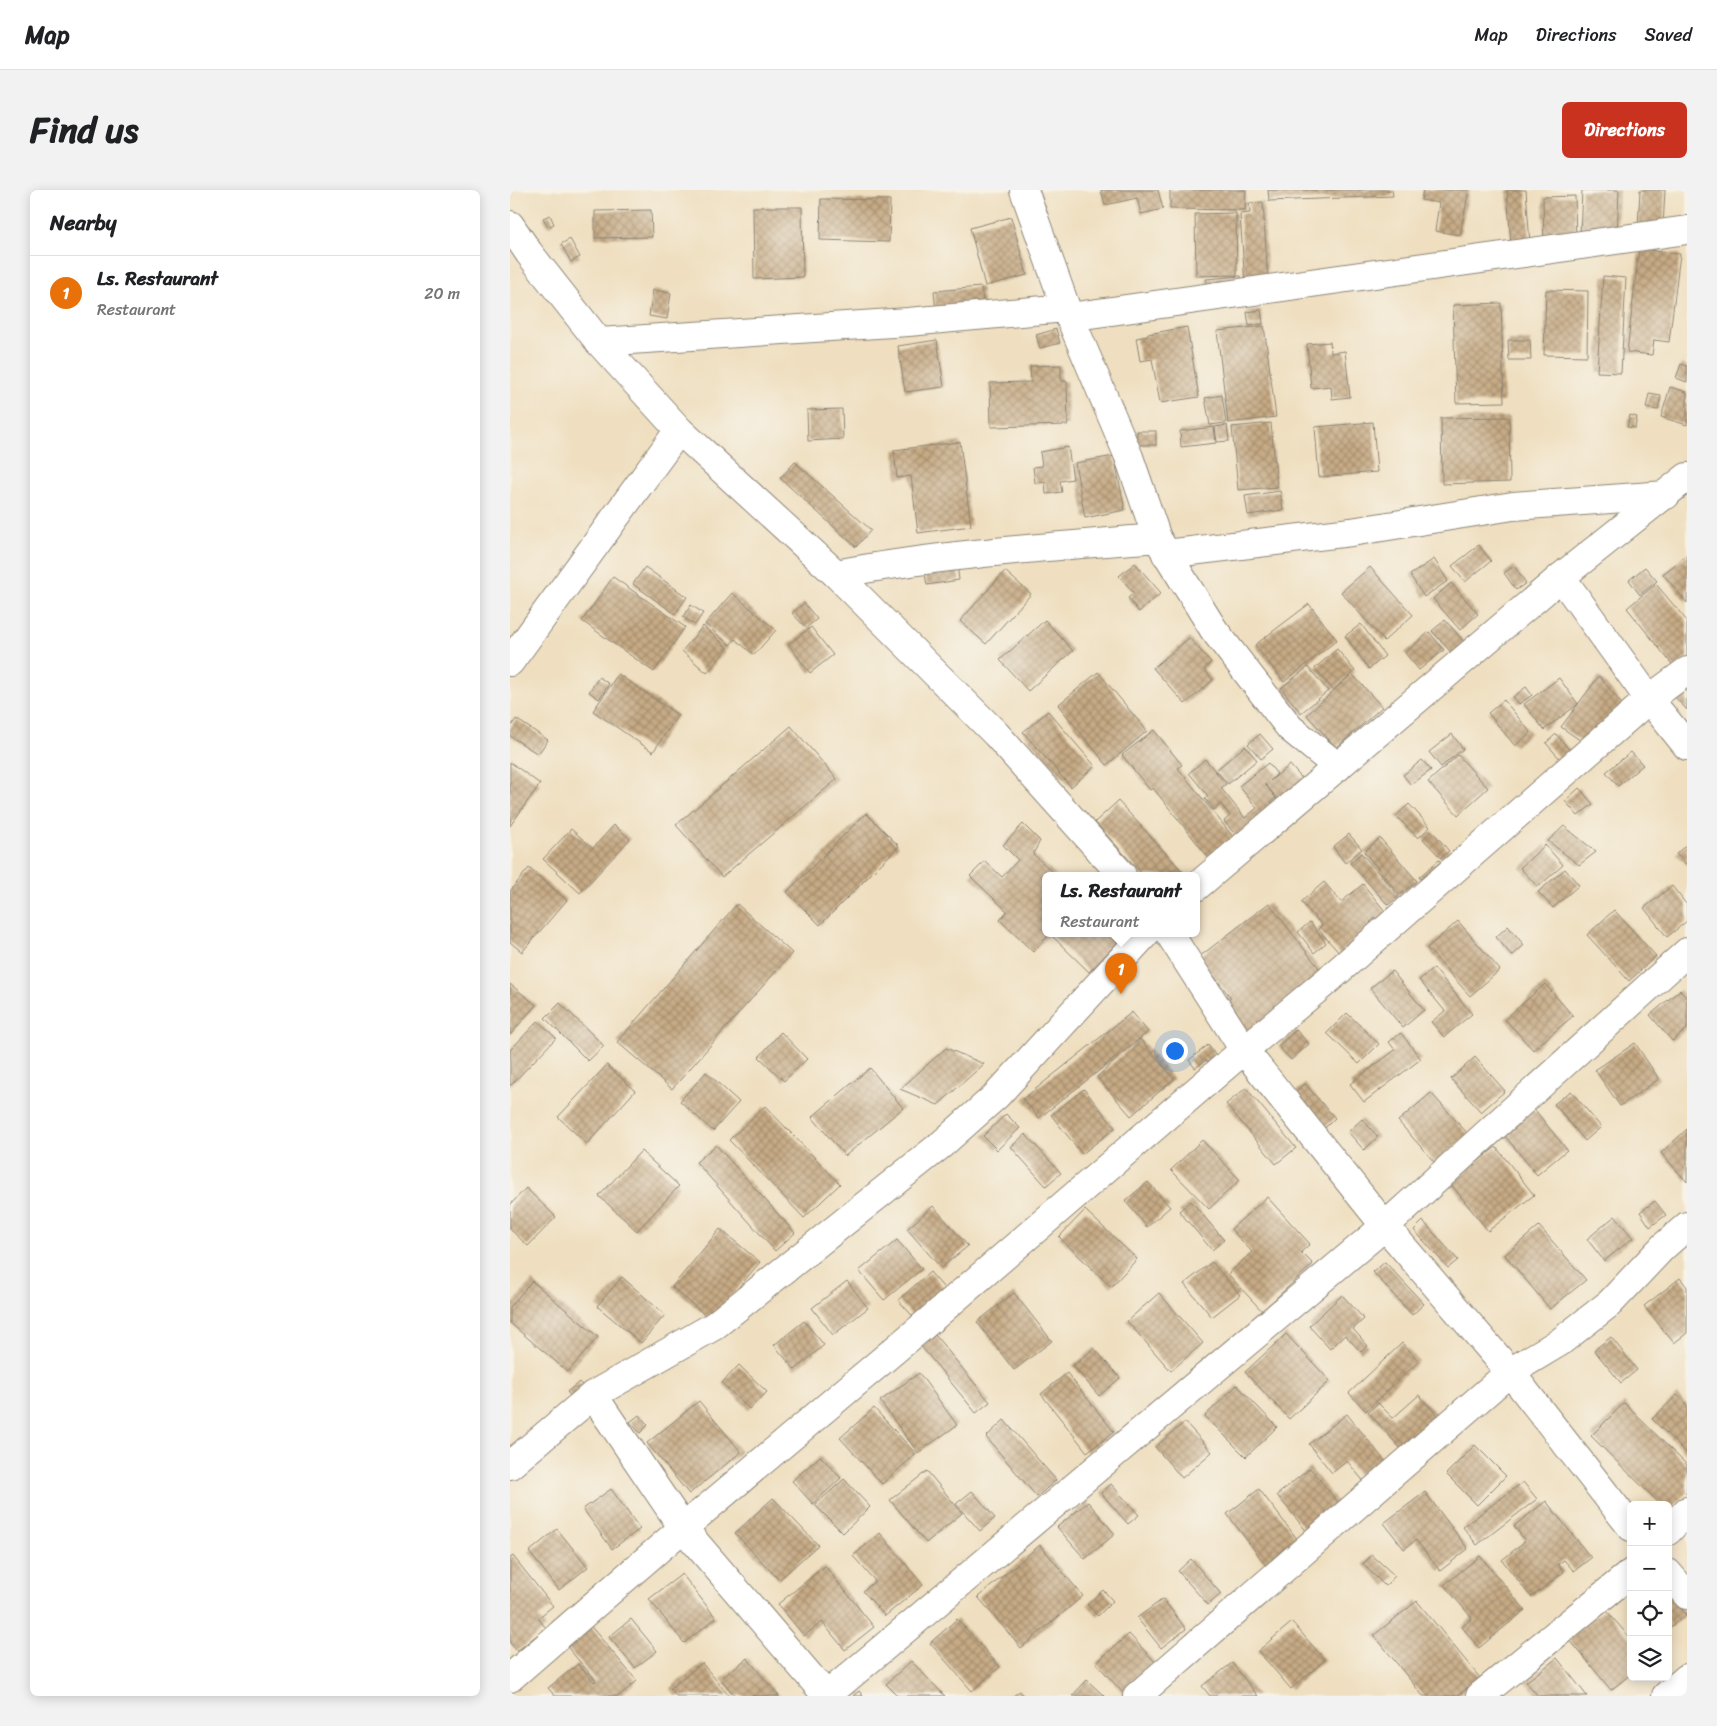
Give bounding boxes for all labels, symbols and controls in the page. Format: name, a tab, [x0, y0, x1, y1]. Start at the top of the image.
text: Map	[25, 14, 69, 56]
text: Map	[1475, 19, 1508, 51]
text: Directions	[1536, 19, 1617, 51]
text: Saved	[1645, 19, 1692, 51]
text: Find us	[30, 99, 138, 161]
button: Directions	[1562, 102, 1687, 158]
text: Nearby	[50, 204, 116, 242]
text: Ls. Restaurant	[97, 262, 218, 295]
text: 1	[63, 279, 69, 308]
text: 20 m	[424, 279, 460, 308]
text: Restaurant	[97, 295, 176, 324]
popup	[1042, 872, 1200, 937]
text: Ls. Restaurant	[1061, 874, 1181, 907]
text: Restaurant	[1061, 907, 1140, 936]
pin: 1	[1105, 953, 1137, 994]
your location	[1162, 1038, 1188, 1064]
map controls	[1627, 1501, 1672, 1681]
button: +	[1627, 1501, 1672, 1546]
button: −	[1627, 1546, 1672, 1591]
button: locate	[1627, 1591, 1672, 1636]
button: layers	[1627, 1636, 1672, 1681]

